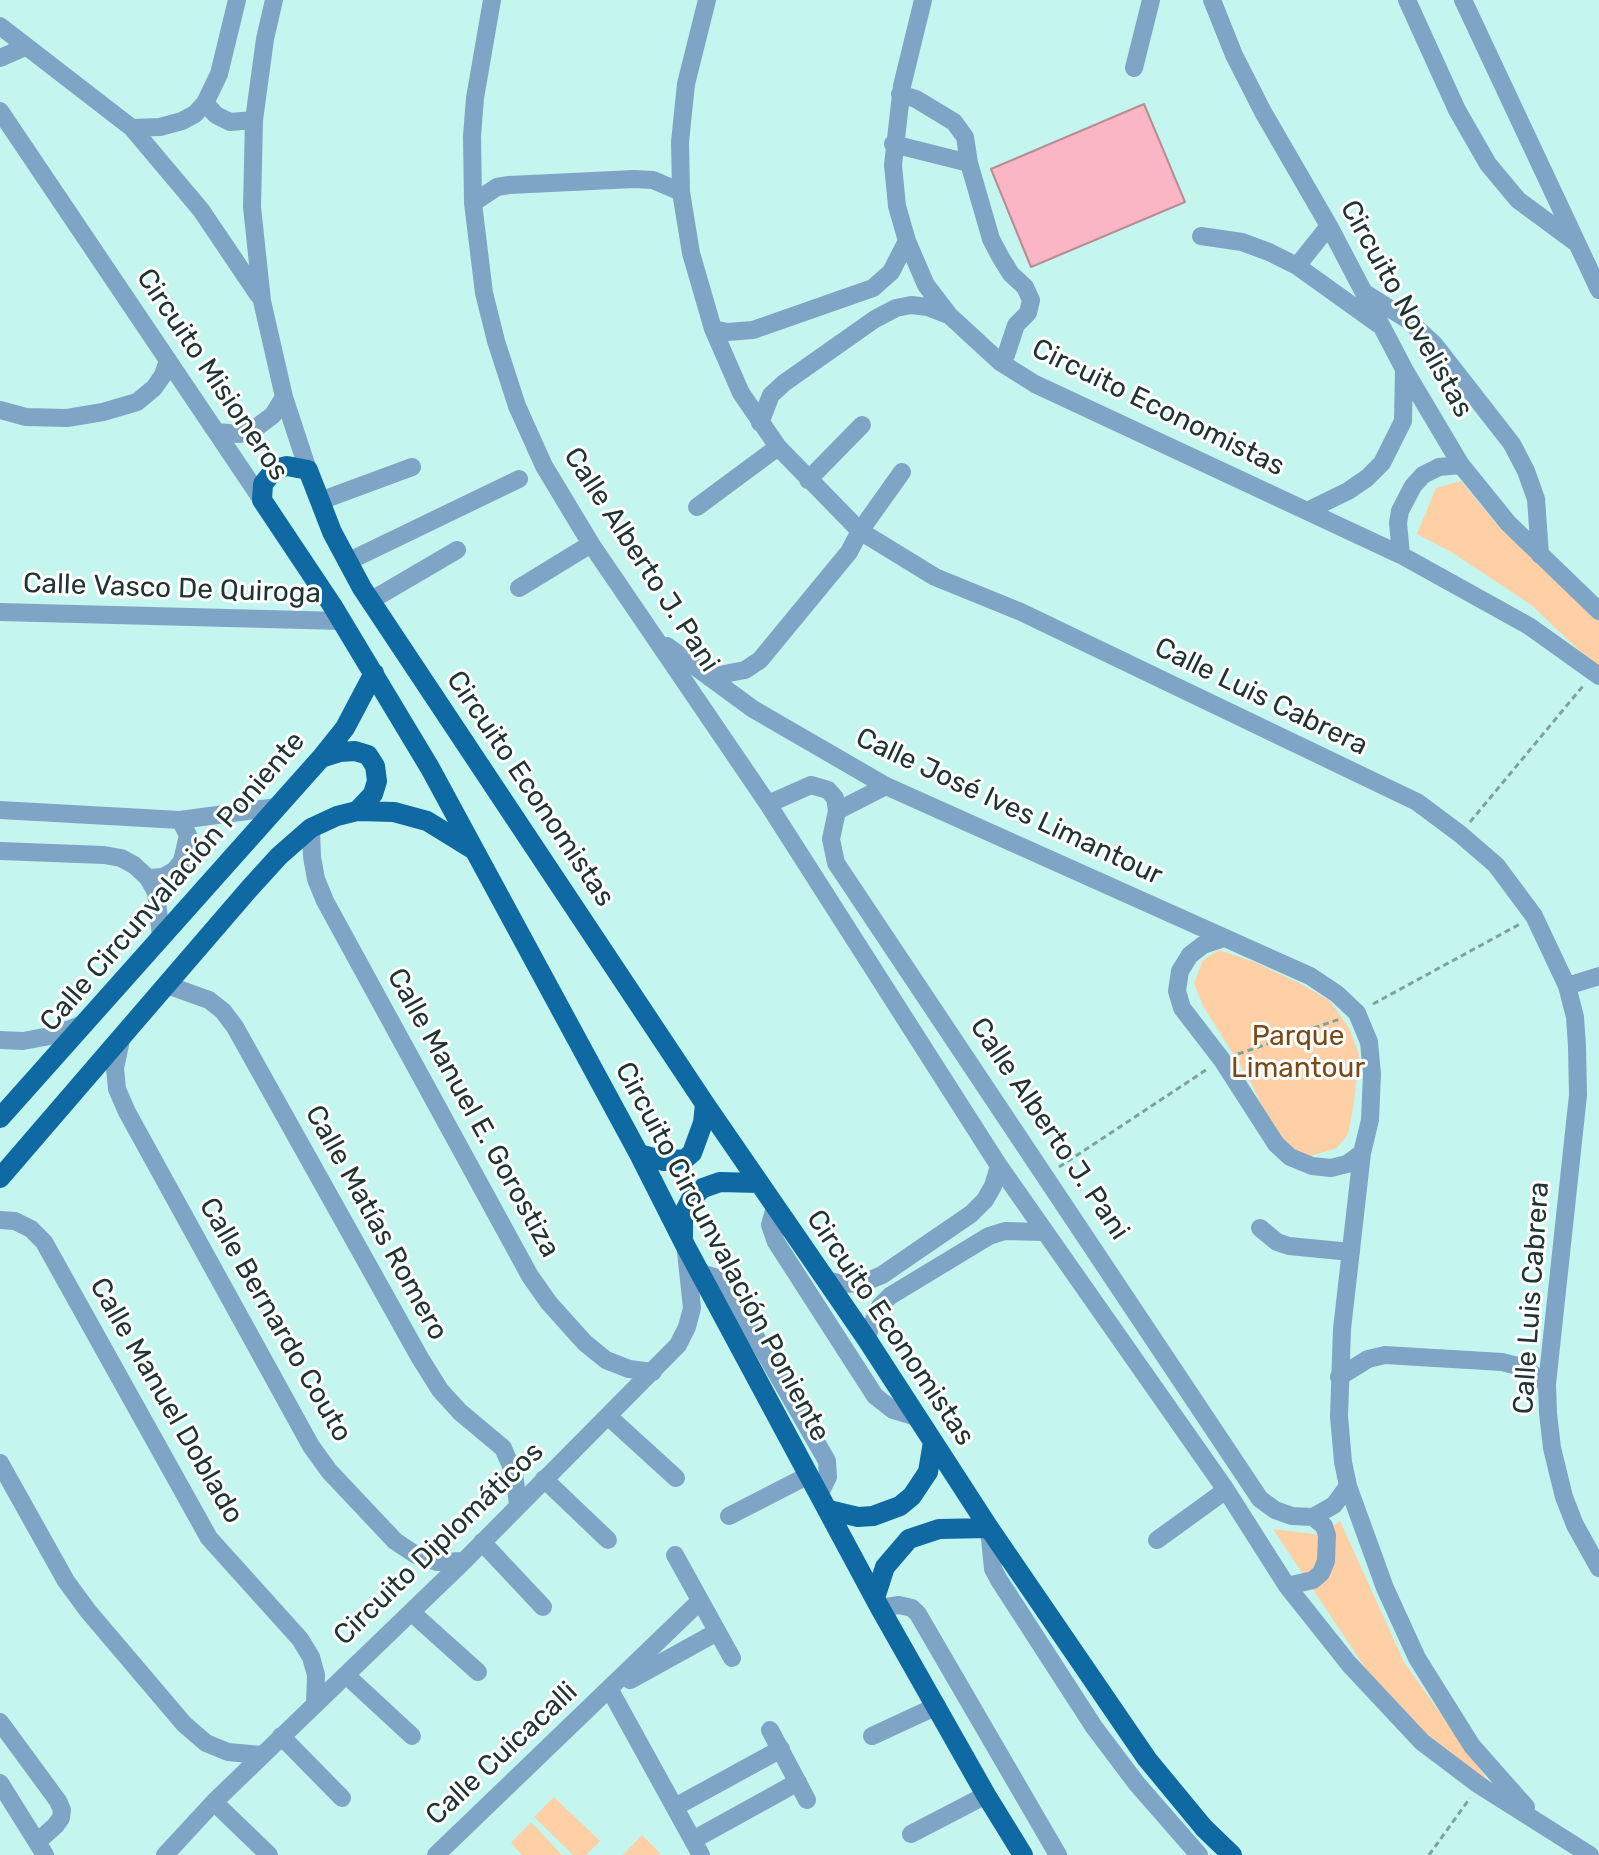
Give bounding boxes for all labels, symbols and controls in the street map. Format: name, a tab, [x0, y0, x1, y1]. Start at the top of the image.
street label: Circuito Novelistas	[1332, 195, 1480, 423]
street label: Circuito Misioneros	[129, 263, 295, 487]
street label: Circuito Economistas	[1026, 332, 1290, 484]
street label: Calle Alberto J. Pani	[556, 442, 726, 678]
street label: Calle Vasco De Quiroga	[22, 567, 322, 611]
street label: Calle Luis Cabrera	[1149, 631, 1373, 763]
street label: Circuito Economistas	[439, 665, 621, 913]
street label: Calle José Ives Limantour	[850, 721, 1168, 893]
street label: Calle Circunvalación Poniente	[34, 725, 312, 1039]
street label: Calle Manuel E. Gorostiza	[379, 963, 567, 1263]
street label: Calle Alberto J. Pani	[962, 1012, 1136, 1246]
park label: Parque Limantour	[1231, 1020, 1365, 1086]
street label: Circuito Circunvalación Poniente	[607, 1057, 837, 1447]
street label: Calle Matías Romero	[297, 1100, 455, 1346]
street label: Calle Luis Cabrera	[1507, 1181, 1557, 1415]
street label: Calle Bernardo Couto	[191, 1192, 359, 1448]
street label: Circuito Economistas	[799, 1204, 981, 1452]
street label: Calle Manuel Doblado	[82, 1272, 250, 1530]
street label: Circuito Diplomáticos	[327, 1435, 551, 1653]
street label: Calle Cuicacalli	[419, 1675, 585, 1833]

